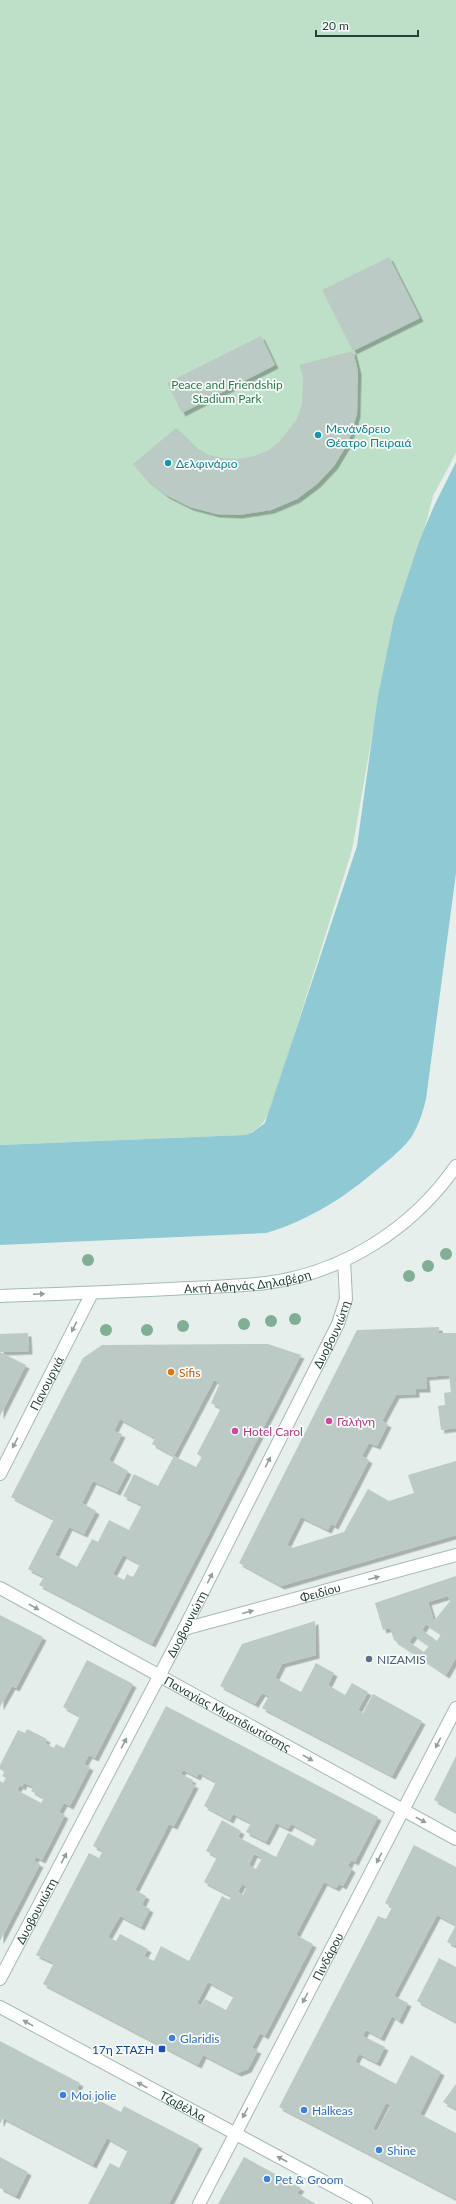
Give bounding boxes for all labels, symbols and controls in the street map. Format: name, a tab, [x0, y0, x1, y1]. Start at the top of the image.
scale bar	[316, 12, 418, 38]
text: 20 m	[322, 18, 349, 33]
park label: Peace and Friendship Stadium Park	[171, 377, 283, 406]
place label: Μενάνδρειο Θέατρο Πειραιά	[326, 421, 413, 450]
marker: Μενάνδρειο Θέατρο Πειραιά	[313, 430, 323, 440]
place label: Δελφινάριο	[176, 456, 238, 471]
marker: Δελφινάριο	[163, 458, 173, 468]
street label: Ακτή Αθηνάς Δηλαβέρη	[184, 1266, 312, 1296]
one-way arrow	[33, 1291, 46, 1297]
street label: Δυοβουνιώτη	[309, 1299, 353, 1371]
one-way arrow	[71, 1322, 78, 1333]
street label: Πανουργιά	[26, 1353, 67, 1413]
place label: Sifis	[179, 1365, 200, 1380]
marker: Sifis	[166, 1367, 176, 1377]
place label: Γαλήνη	[337, 1414, 375, 1429]
marker: Γαλήνη	[324, 1416, 334, 1426]
place label: Hotel Carol	[243, 1424, 303, 1439]
marker: Hotel Carol	[230, 1426, 240, 1436]
one-way arrow	[12, 1438, 19, 1449]
one-way arrow	[265, 1456, 272, 1467]
one-way arrow	[207, 1572, 213, 1583]
one-way arrow	[367, 1574, 380, 1580]
street label: Φειδίου	[298, 1579, 342, 1605]
street label: Δυοβουνιώτη	[163, 1588, 210, 1660]
one-way arrow	[28, 1604, 40, 1610]
one-way arrow	[243, 1609, 255, 1615]
place label: NIZAMIS	[377, 1652, 426, 1667]
marker: NIZAMIS	[364, 1654, 374, 1664]
street label: Παναγίας Μυρτιδιωτίσσης	[162, 1673, 294, 1754]
one-way arrow	[121, 1737, 127, 1749]
one-way arrow	[435, 1737, 441, 1749]
one-way arrow	[302, 1754, 313, 1761]
one-way arrow	[415, 1817, 427, 1824]
one-way arrow	[60, 1852, 67, 1864]
one-way arrow	[375, 1853, 382, 1864]
street label: Δυοβουνιώτη	[12, 1875, 59, 1947]
street label: Πινδάρου	[309, 1930, 346, 1983]
one-way arrow	[302, 1993, 308, 2004]
one-way arrow	[23, 2019, 34, 2026]
place label: Glaridis	[180, 2031, 220, 2046]
marker: Glaridis	[167, 2033, 177, 2043]
place label: 17η ΣΤΑΣΗ	[92, 2042, 154, 2057]
marker: 17η ΣΤΑΣΗ	[157, 2044, 167, 2054]
one-way arrow	[137, 2082, 148, 2088]
street label: Τζαβέλλα	[157, 2087, 210, 2125]
place label: Moi jolie	[71, 2088, 116, 2103]
marker: Moi jolie	[58, 2090, 68, 2100]
place label: Halkeas	[312, 2103, 353, 2118]
marker: Halkeas	[299, 2105, 309, 2115]
one-way arrow	[241, 2108, 248, 2119]
place label: Shine	[387, 2143, 416, 2158]
marker: Shine	[374, 2145, 384, 2155]
one-way arrow	[276, 2156, 288, 2162]
place label: Pet & Groom	[275, 2172, 344, 2187]
marker: Pet & Groom	[262, 2174, 272, 2184]

